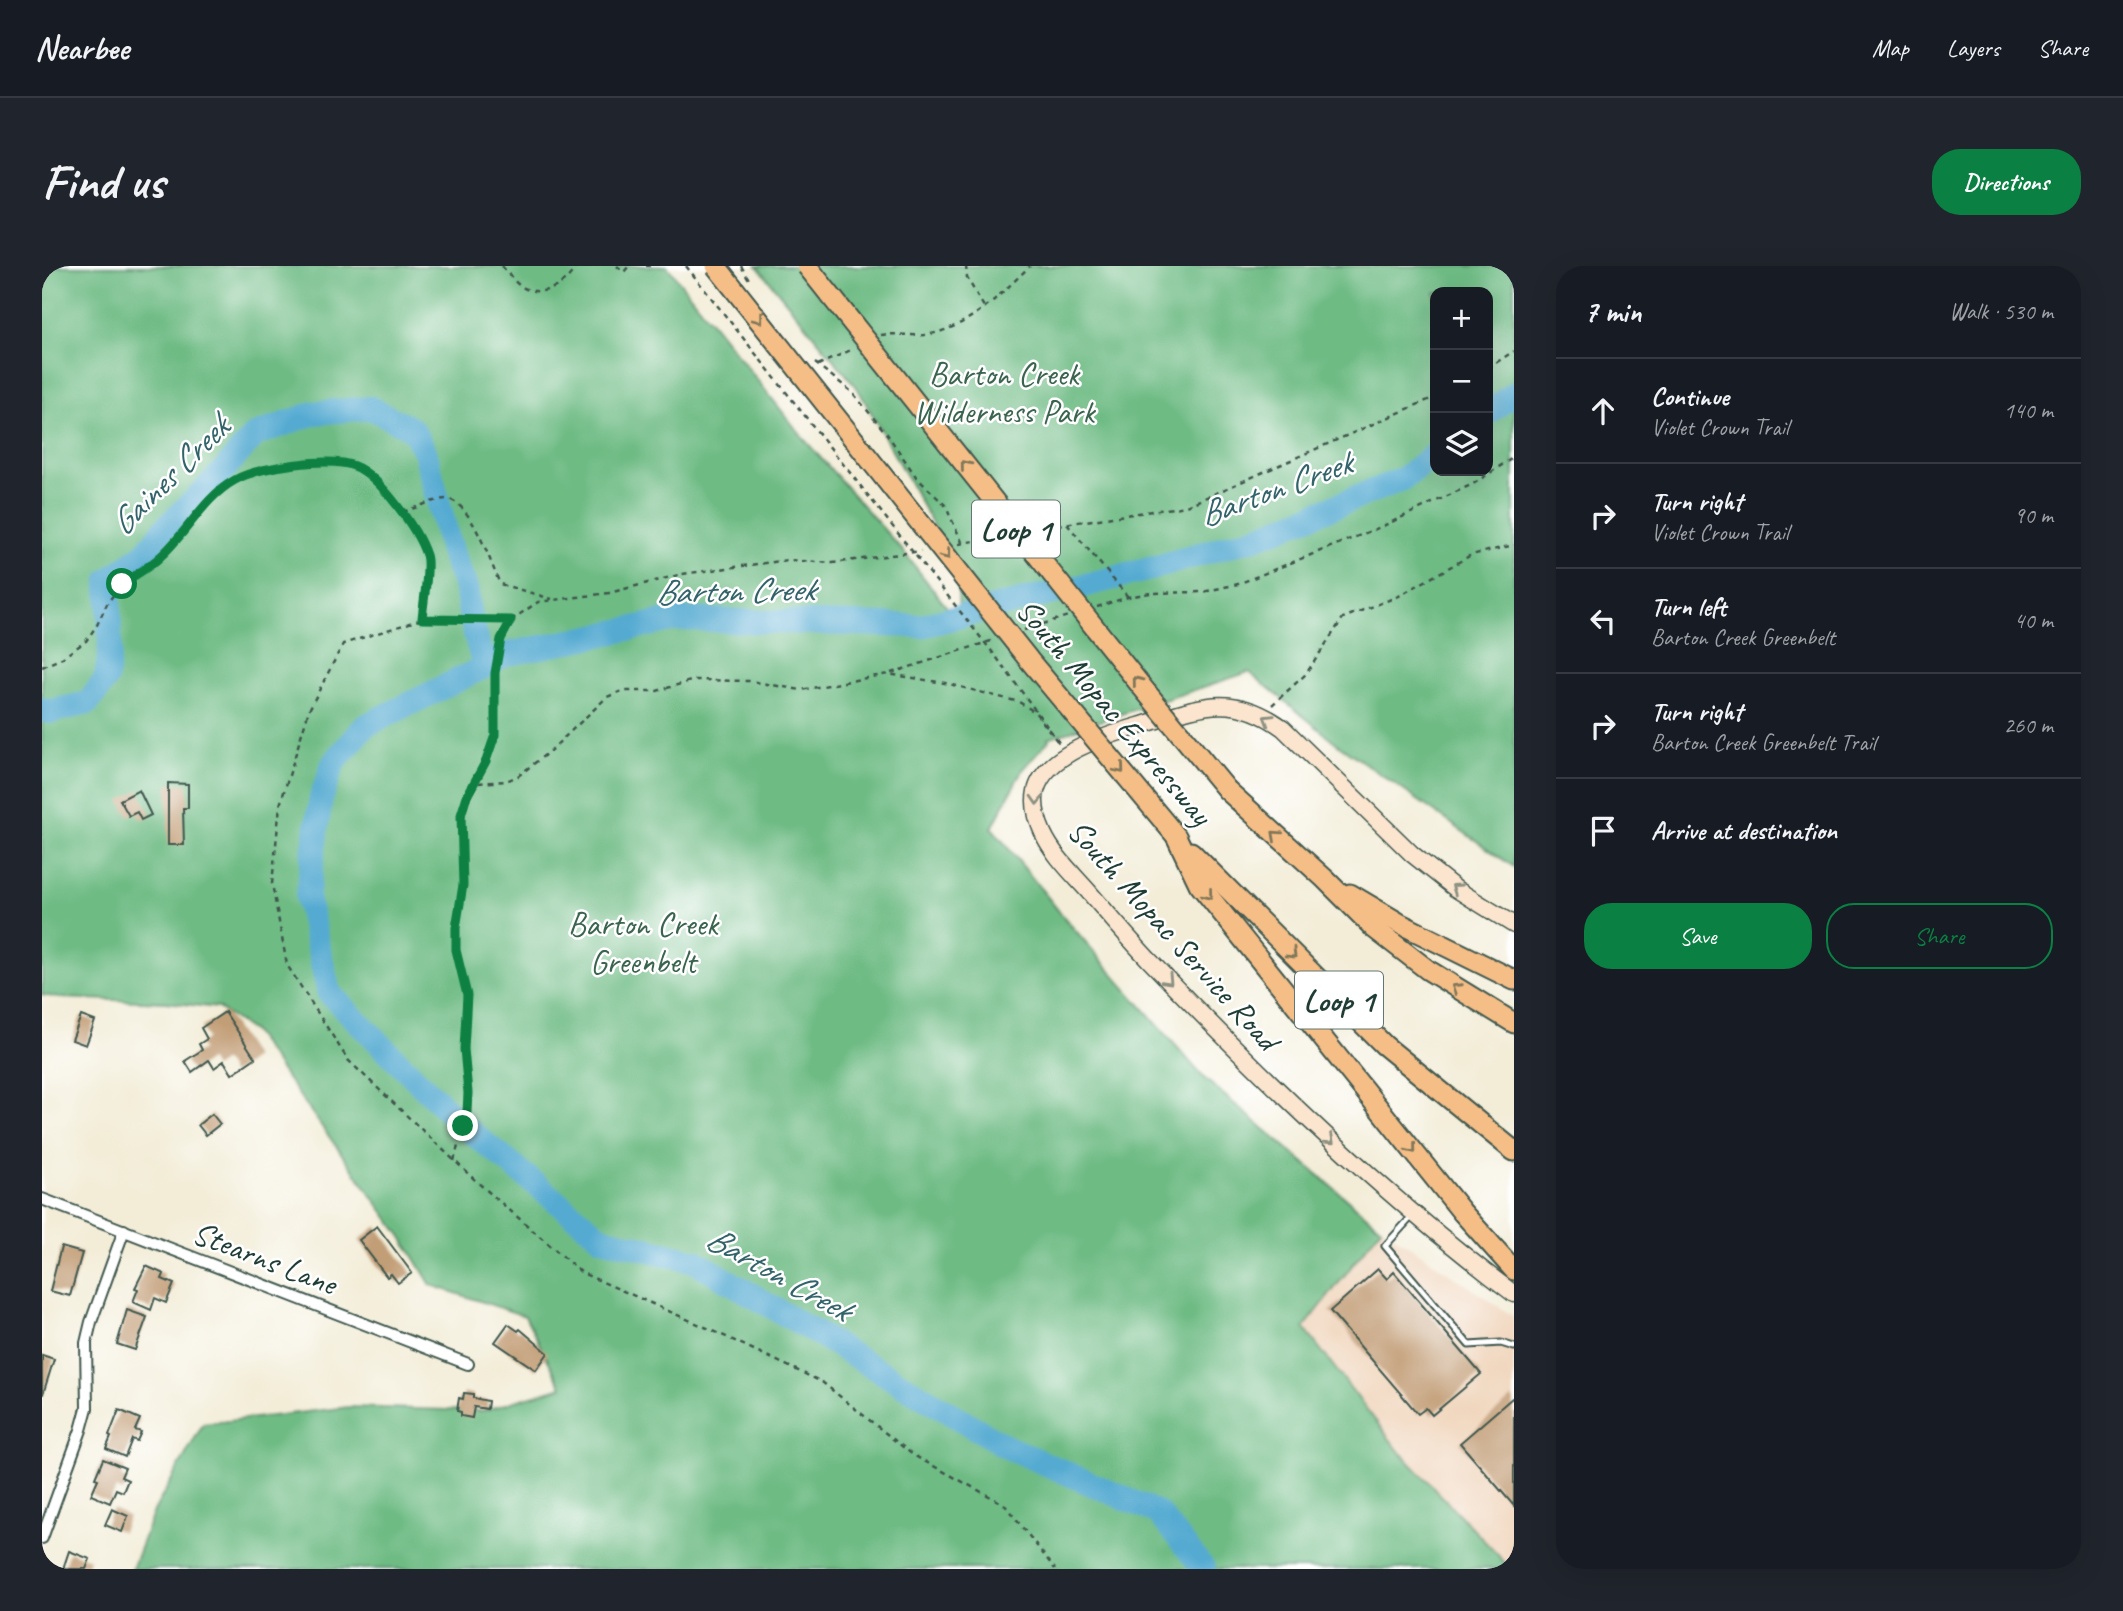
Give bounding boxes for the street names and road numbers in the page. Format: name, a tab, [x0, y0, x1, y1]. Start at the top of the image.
road number: Loop 1	[972, 500, 1060, 558]
street label: South Mopac Expressway	[1007, 590, 1223, 836]
street label: South Mopac Service Road	[1058, 810, 1291, 1063]
road number: Loop 1	[1295, 972, 1383, 1028]
street label: Stearns Lane	[187, 1211, 345, 1305]

